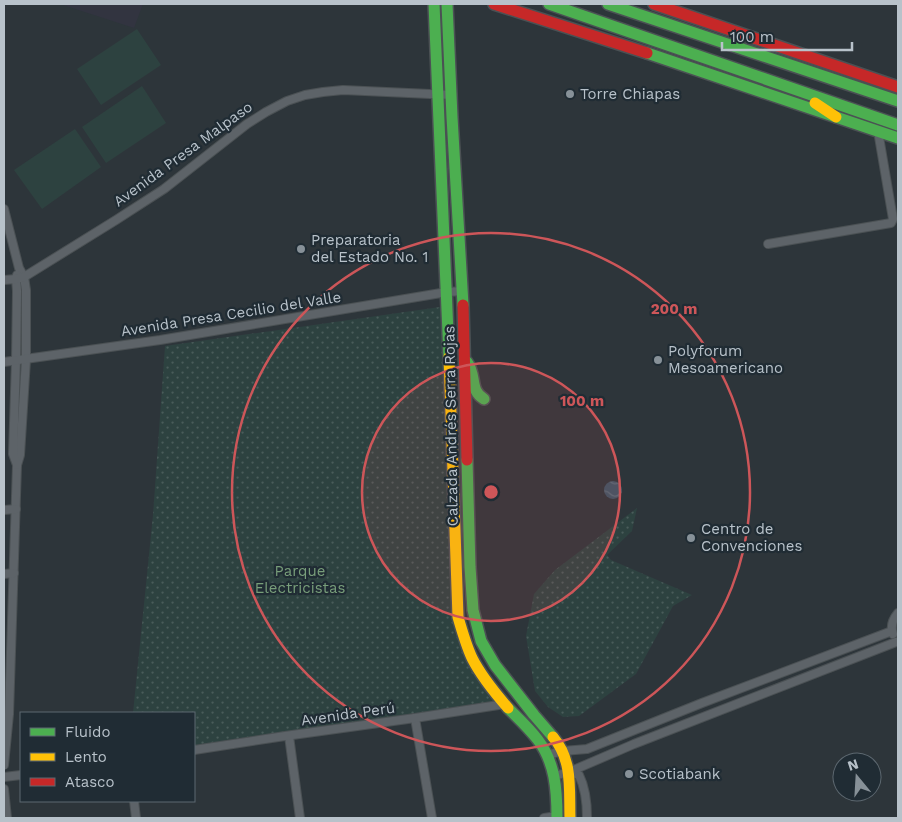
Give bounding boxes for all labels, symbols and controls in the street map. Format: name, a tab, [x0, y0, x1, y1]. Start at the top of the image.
scale bar	[722, 20, 852, 52]
text: 100 m	[730, 28, 774, 46]
place label: Torre Chiapas	[580, 85, 680, 103]
marker: Torre Chiapas	[564, 88, 576, 100]
street label: Avenida Presa Malpaso	[110, 98, 256, 210]
place label: Preparatoria del Estado No. 1	[311, 231, 428, 266]
marker: Preparatoria del Estado No. 1	[295, 243, 307, 255]
street label: Avenida Presa Cecilio del Valle	[120, 288, 342, 340]
text: 200 m	[651, 300, 697, 318]
street label: Calzada Andrés Serra Rojas	[440, 325, 462, 527]
place label: Polyforum Mesoamericano	[668, 342, 783, 377]
marker: Polyforum Mesoamericano	[652, 354, 664, 366]
text: 100 m	[560, 392, 604, 410]
centre of rings	[482, 483, 500, 501]
place label: Centro de Convenciones	[701, 520, 802, 555]
marker: Centro de Convenciones	[685, 532, 697, 544]
park label: Parque Electricistas	[255, 562, 345, 597]
street label: Avenida Perú	[300, 698, 396, 730]
legend	[20, 712, 195, 802]
text: Fluido	[65, 723, 110, 741]
text: Lento	[65, 748, 107, 766]
north arrow	[832, 752, 882, 802]
text: N	[846, 755, 860, 774]
place label: Scotiabank	[639, 765, 721, 783]
marker: Scotiabank	[623, 768, 635, 780]
text: Atasco	[65, 773, 114, 791]

